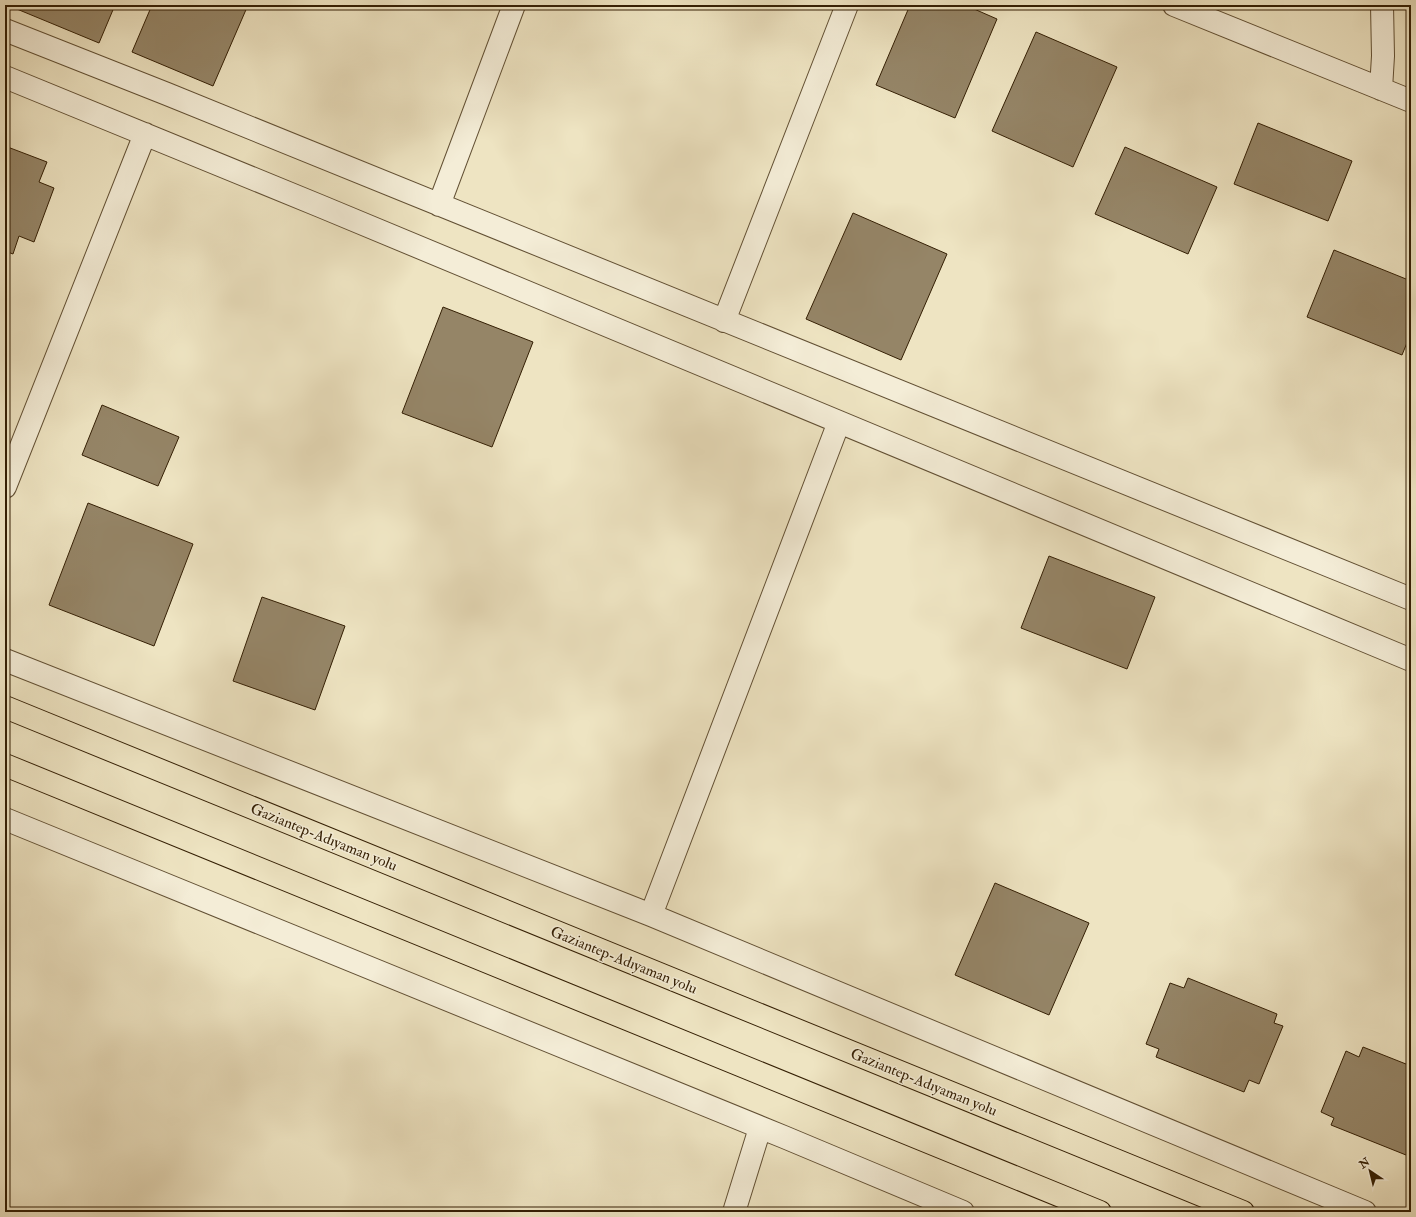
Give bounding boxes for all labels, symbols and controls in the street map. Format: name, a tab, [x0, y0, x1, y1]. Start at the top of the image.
street label: Gaziantep-Adıyaman yolu	[247, 799, 400, 877]
street label: Gaziantep-Adıyaman yolu	[547, 922, 700, 1000]
street label: Gaziantep-Adıyaman yolu	[847, 1044, 1000, 1122]
north arrow	[1350, 1151, 1390, 1191]
text: N	[1356, 1154, 1373, 1172]

